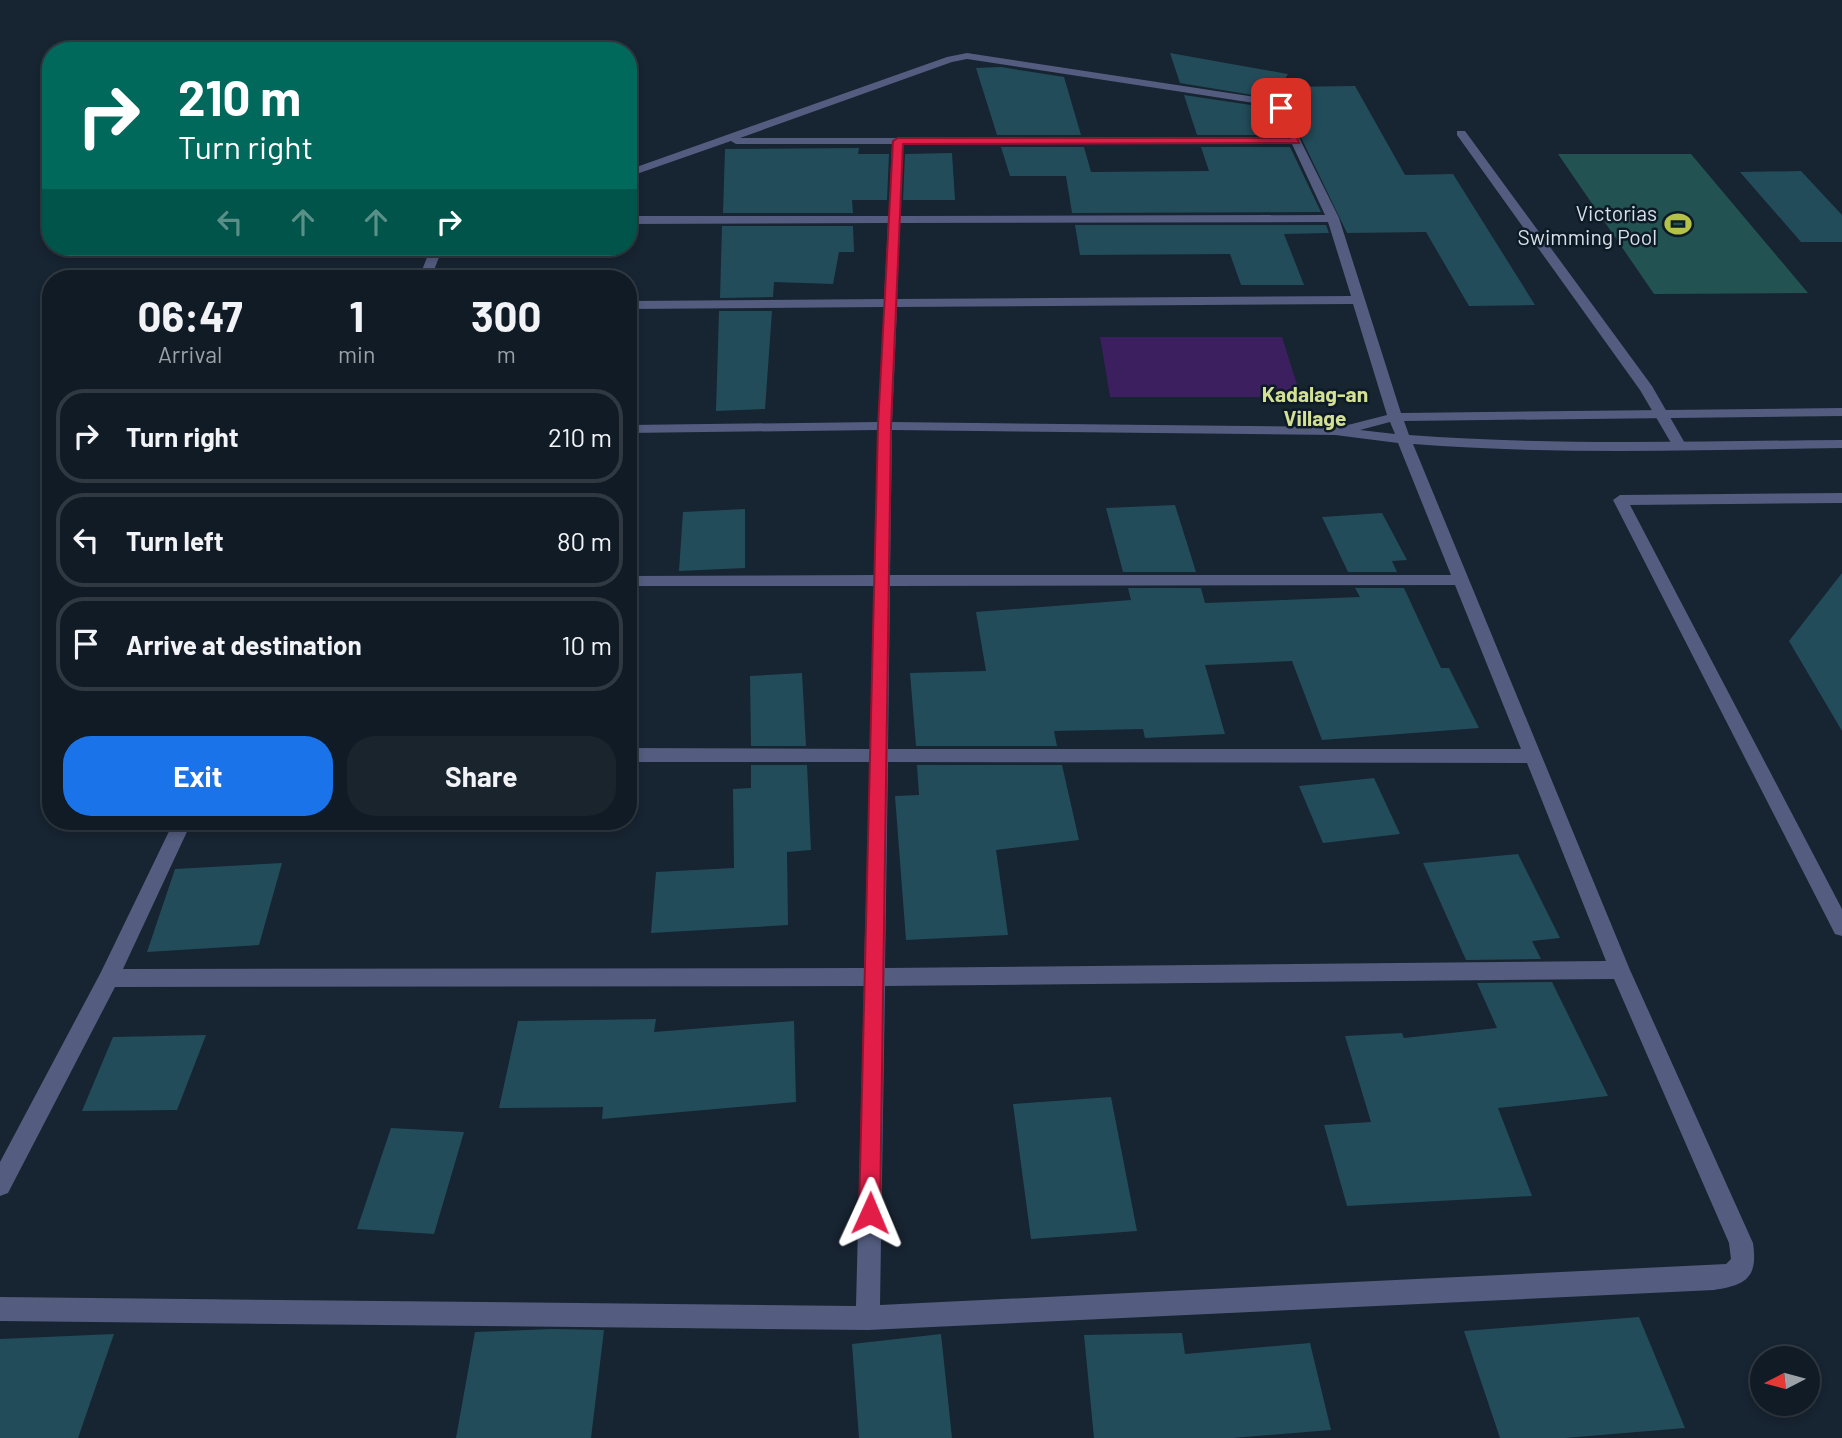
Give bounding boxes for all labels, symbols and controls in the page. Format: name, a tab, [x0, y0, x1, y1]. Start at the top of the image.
text: 210 m	[178, 67, 301, 126]
icon: right	[63, 70, 154, 161]
pin	[1251, 78, 1311, 138]
icon: arrive	[1262, 89, 1300, 127]
text: Turn right	[178, 127, 313, 165]
place label: Victorias Swimming Pool	[1518, 200, 1657, 249]
icon: left	[211, 203, 249, 241]
icon: ahead	[284, 203, 322, 241]
icon: ahead	[357, 203, 395, 241]
icon: right	[430, 203, 468, 241]
sports icon: Victorias Swimming Pool	[1663, 209, 1693, 239]
text: 06:47	[138, 290, 243, 340]
text: 1	[349, 290, 364, 340]
text: 300	[471, 290, 541, 340]
text: Arrival	[158, 340, 222, 368]
text: min	[338, 340, 375, 368]
text: m	[497, 340, 516, 368]
district label: Kadalag-an Village	[1262, 381, 1368, 430]
icon: right	[67, 417, 105, 455]
text: Turn right	[126, 421, 239, 452]
text: 210 m	[548, 421, 612, 452]
icon: left	[67, 521, 105, 559]
text: Turn left	[126, 525, 224, 556]
text: 80 m	[557, 525, 612, 556]
icon: arrive	[67, 625, 105, 663]
text: Arrive at destination	[126, 629, 362, 660]
text: 10 m	[562, 629, 612, 660]
button: Exit	[63, 736, 333, 816]
button: Share	[347, 736, 616, 816]
position arrow	[833, 1176, 907, 1250]
north arrow	[1750, 1346, 1820, 1416]
map controls	[1750, 1346, 1820, 1416]

